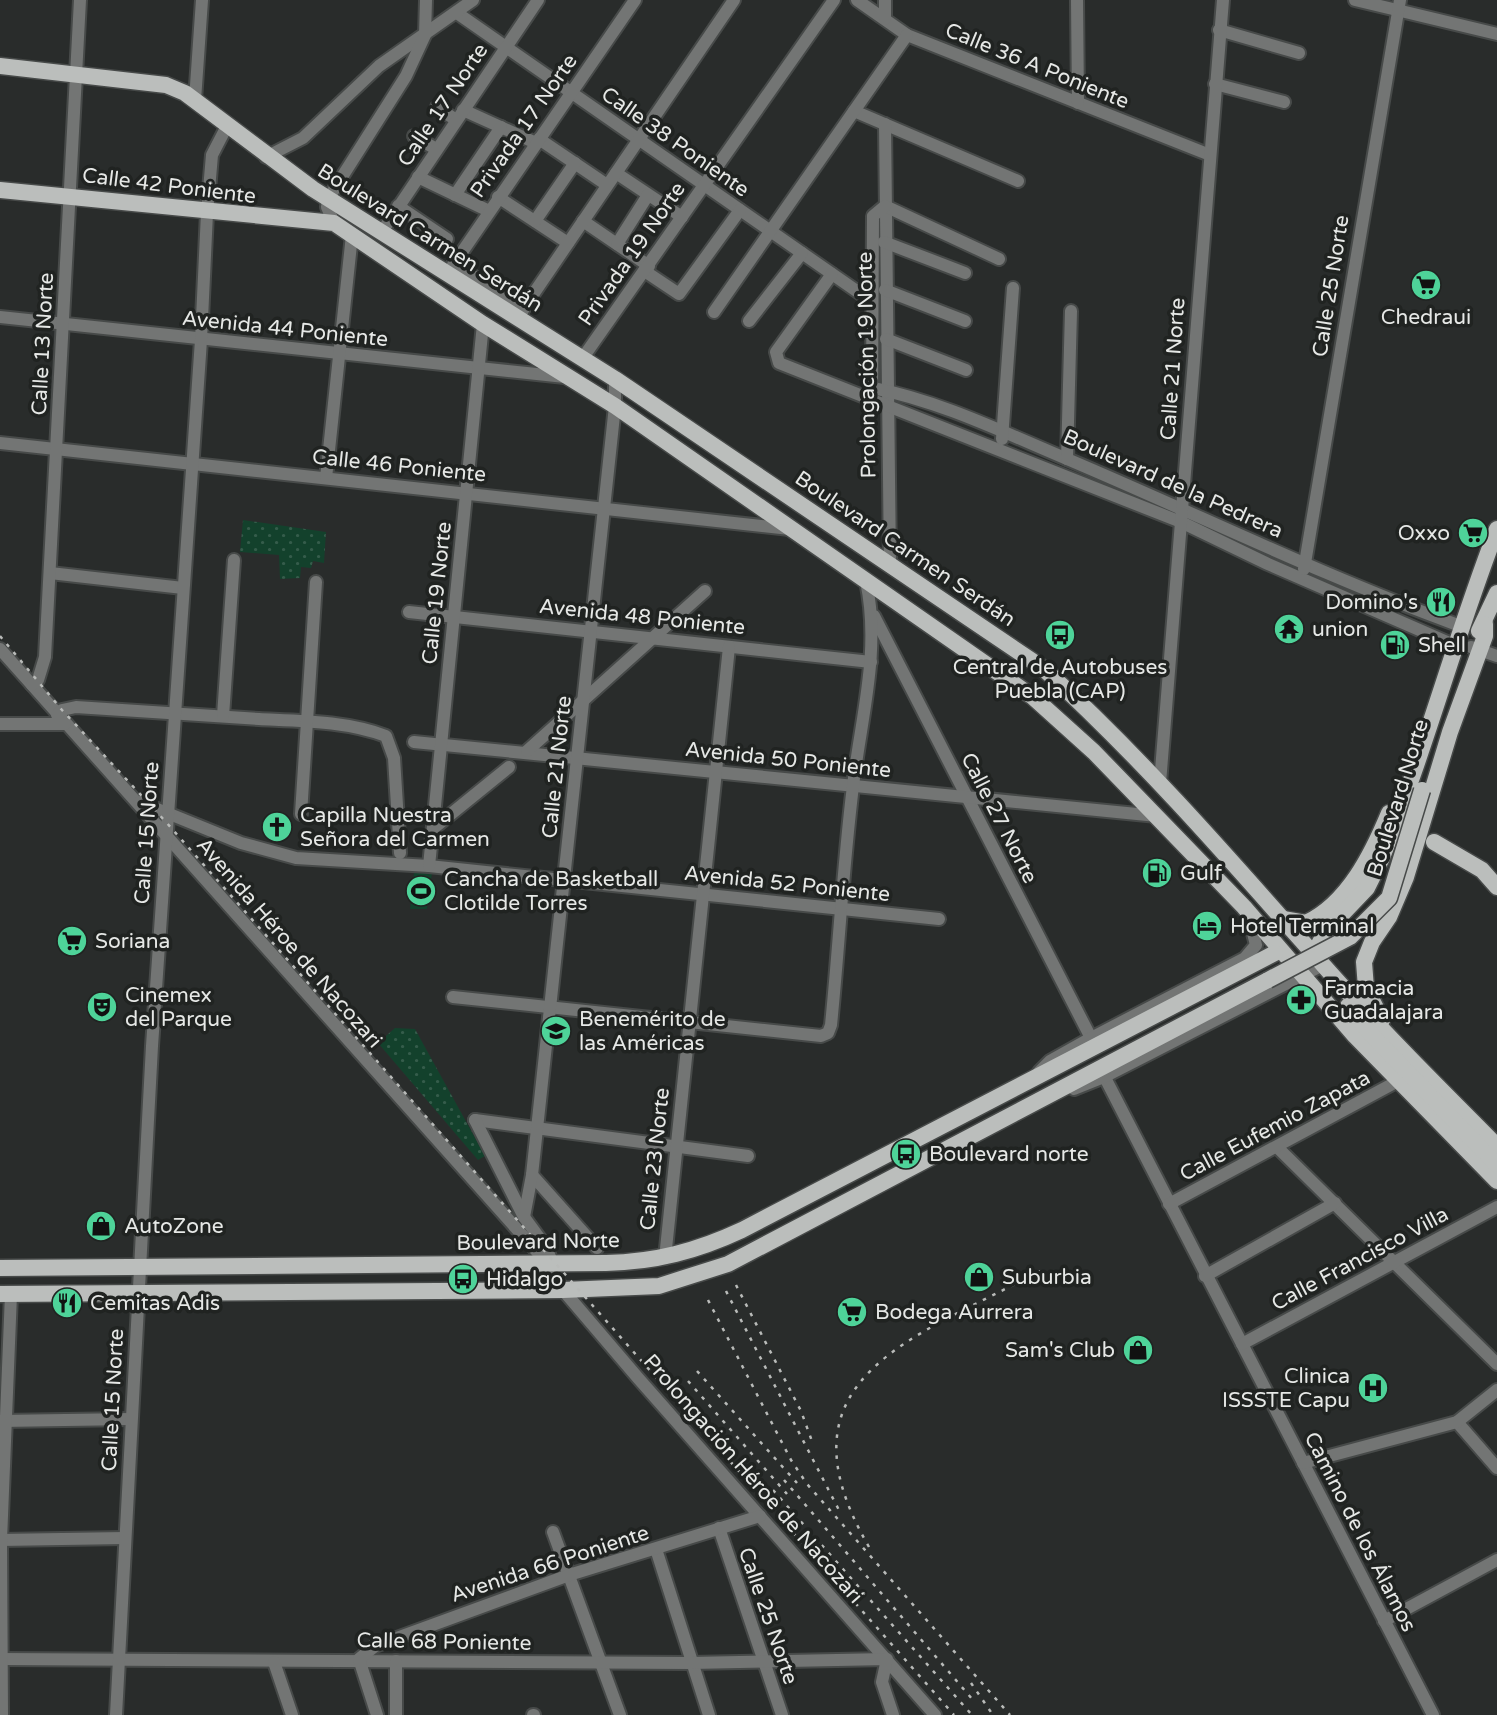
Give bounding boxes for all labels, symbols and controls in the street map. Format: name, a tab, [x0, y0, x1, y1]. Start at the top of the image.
street label: Calle 36 A Poniente	[941, 18, 1133, 114]
street label: Calle 17 Norte	[393, 39, 493, 171]
street label: Privada 17 Norte	[465, 49, 583, 203]
street label: Calle 38 Poniente	[596, 82, 754, 202]
street label: Boulevard Carmen Serdán	[313, 158, 547, 318]
street label: Calle 42 Poniente	[81, 163, 257, 209]
street label: Privada 19 Norte	[573, 177, 691, 331]
street label: Calle 25 Norte	[1307, 213, 1355, 359]
street label: Prolongación 19 Norte	[853, 251, 881, 479]
supermarket icon: Chedraui	[1409, 268, 1443, 302]
street label: Calle 13 Norte	[27, 272, 59, 416]
street label: Calle 21 Norte	[1156, 297, 1190, 441]
place label: Chedraui	[1381, 305, 1471, 330]
street label: Avenida 44 Poniente	[181, 306, 389, 352]
street label: Boulevard de la Pedrera	[1059, 424, 1287, 544]
street label: Calle 46 Poniente	[311, 444, 487, 488]
street label: Boulevard Carmen Serdán	[790, 466, 1020, 632]
supermarket icon: Oxxo	[1456, 516, 1490, 550]
street label: Calle 19 Norte	[417, 520, 457, 666]
place label: Oxxo	[1398, 521, 1450, 546]
restaurant icon: Domino's	[1424, 585, 1458, 619]
place label: Domino's	[1325, 590, 1418, 615]
street label: Avenida 48 Poniente	[538, 594, 746, 640]
temple icon: union	[1272, 612, 1306, 646]
place label: union	[1312, 617, 1368, 642]
bus stop icon: Central de Autobuses Puebla (CAP)	[1043, 618, 1077, 652]
fuel station icon: Shell	[1378, 628, 1412, 662]
place label: Shell	[1418, 633, 1466, 658]
place label: Central de Autobuses Puebla (CAP)	[953, 655, 1167, 704]
street label: Calle 21 Norte	[537, 694, 577, 840]
street label: Boulevard Norte	[1362, 716, 1434, 880]
street label: Avenida 50 Poniente	[684, 737, 892, 783]
street label: Calle 27 Norte	[955, 749, 1043, 888]
street label: Calle 15 Norte	[130, 761, 164, 905]
place label: Capilla Nuestra Señora del Carmen	[300, 803, 490, 852]
church icon: Capilla Nuestra Señora del Carmen	[260, 810, 294, 844]
street label: Avenida Héroe de Nacozari	[191, 833, 387, 1053]
fuel station icon: Gulf	[1140, 856, 1174, 890]
street label: Avenida 52 Poniente	[683, 861, 891, 907]
place label: Gulf	[1180, 861, 1222, 886]
place label: Cancha de Basketball Clotilde Torres	[444, 867, 658, 916]
sports icon: Cancha de Basketball Clotilde Torres	[404, 874, 438, 908]
hotel icon: Hotel Terminal	[1190, 909, 1224, 943]
place label: Hotel Terminal	[1230, 914, 1374, 939]
supermarket icon: Soriana	[55, 924, 89, 958]
place label: Soriana	[95, 929, 170, 954]
place label: Farmacia Guadalajara	[1324, 976, 1444, 1025]
place label: Cinemex del Parque	[125, 983, 232, 1032]
pharmacy icon: Farmacia Guadalajara	[1284, 983, 1318, 1017]
theatre icon: Cinemex del Parque	[85, 990, 119, 1024]
place label: Benemérito de las Américas	[579, 1007, 726, 1056]
school or university icon: Benemérito de las Américas	[539, 1014, 573, 1048]
street label: Calle Eufemio Zapata	[1176, 1065, 1374, 1187]
street label: Calle 23 Norte	[635, 1086, 675, 1232]
bus stop icon: Boulevard norte	[889, 1137, 923, 1171]
place label: Boulevard norte	[929, 1142, 1089, 1167]
street label: Calle Francisco Villa	[1267, 1202, 1453, 1316]
shop icon: AutoZone	[84, 1209, 118, 1243]
place label: AutoZone	[124, 1214, 224, 1239]
street label: Boulevard Norte	[456, 1228, 620, 1256]
shop icon: Suburbia	[962, 1260, 996, 1294]
bus stop icon: Hidalgo	[446, 1262, 480, 1296]
place label: Suburbia	[1002, 1265, 1092, 1290]
place label: Hidalgo	[486, 1267, 563, 1292]
restaurant icon: Cemitas Adis	[50, 1286, 84, 1320]
place label: Cemitas Adis	[90, 1291, 220, 1316]
supermarket icon: Bodega Aurrera	[835, 1295, 869, 1329]
place label: Bodega Aurrera	[875, 1300, 1034, 1325]
street label: Calle 15 Norte	[97, 1328, 129, 1472]
shop icon: Sam's Club	[1121, 1333, 1155, 1367]
place label: Sam's Club	[1005, 1338, 1115, 1363]
street label: Prolongación Héroe de Nacozari	[638, 1349, 868, 1609]
place label: Clinica ISSSTE Capu	[1222, 1364, 1350, 1413]
hospital icon: Clinica ISSSTE Capu	[1356, 1371, 1390, 1405]
street label: Camino de los Álamos	[1299, 1428, 1421, 1636]
street label: Avenida 66 Poniente	[448, 1520, 652, 1608]
street label: Calle 25 Norte	[733, 1544, 803, 1688]
street label: Calle 68 Poniente	[356, 1628, 532, 1656]

